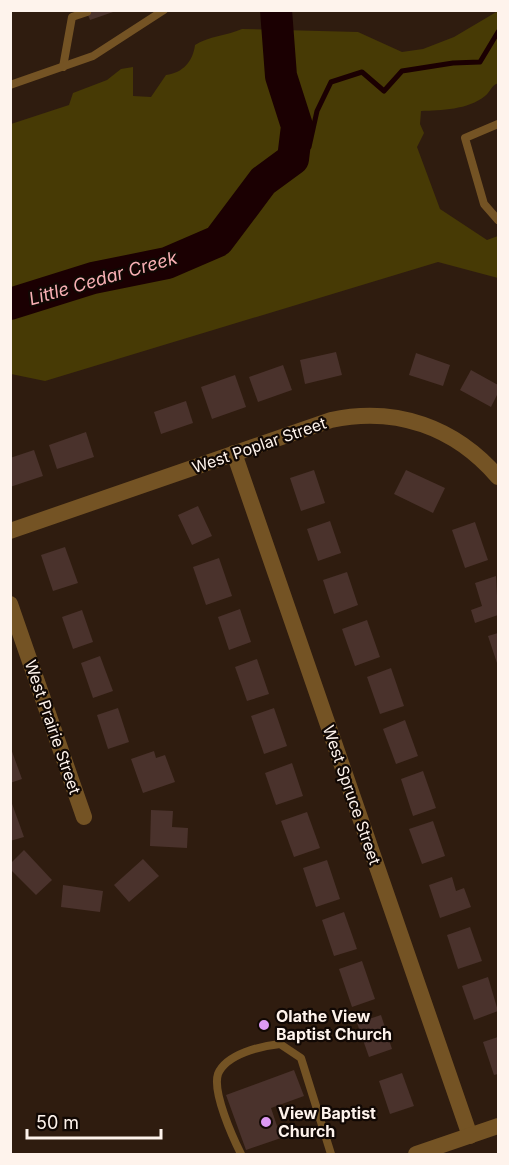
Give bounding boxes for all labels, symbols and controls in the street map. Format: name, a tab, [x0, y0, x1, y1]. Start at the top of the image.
water label: Little Cedar Creek	[26, 246, 181, 309]
street label: West Poplar Street	[189, 413, 329, 477]
street label: West Prairie Street	[21, 657, 85, 797]
street label: West Spruce Street	[319, 723, 385, 867]
place label: Olathe View Baptist Church	[276, 1006, 392, 1044]
marker: Olathe View Baptist Church	[257, 1018, 271, 1032]
scale bar	[27, 1102, 160, 1140]
place label: View Baptist Church	[278, 1103, 376, 1141]
text: 50 m	[36, 1112, 79, 1133]
marker: View Baptist Church	[259, 1115, 273, 1129]

